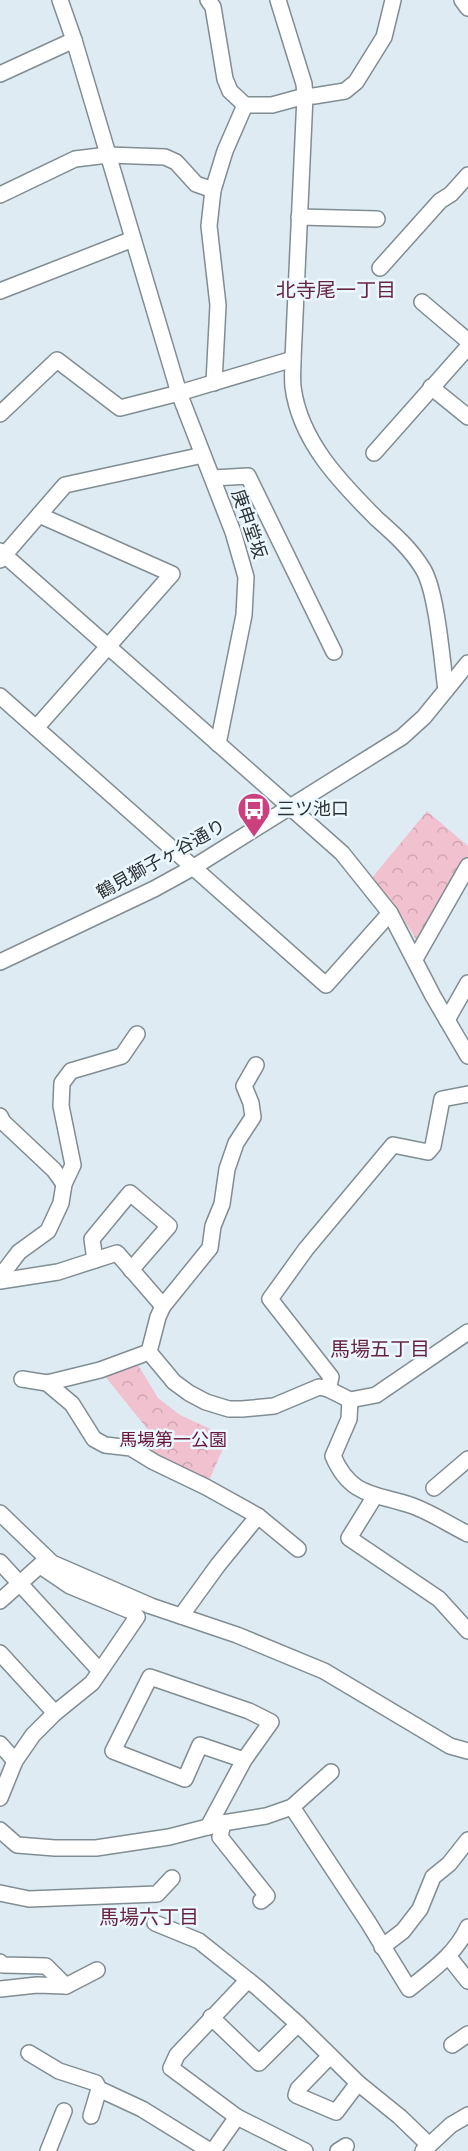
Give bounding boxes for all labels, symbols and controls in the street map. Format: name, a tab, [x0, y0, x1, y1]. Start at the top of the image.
district label: 北寺尾一丁目	[276, 277, 396, 303]
street label: 庚申堂坂	[226, 486, 272, 562]
bus stop icon: 三ツ池口	[236, 791, 272, 838]
place label: 三ツ池口	[277, 797, 349, 821]
street label: 鶴見獅子ヶ谷通り	[92, 814, 230, 904]
district label: 馬場五丁目	[330, 1336, 430, 1362]
park label: 馬場第一公園	[119, 1428, 227, 1452]
district label: 馬場六丁目	[99, 1904, 199, 1930]

